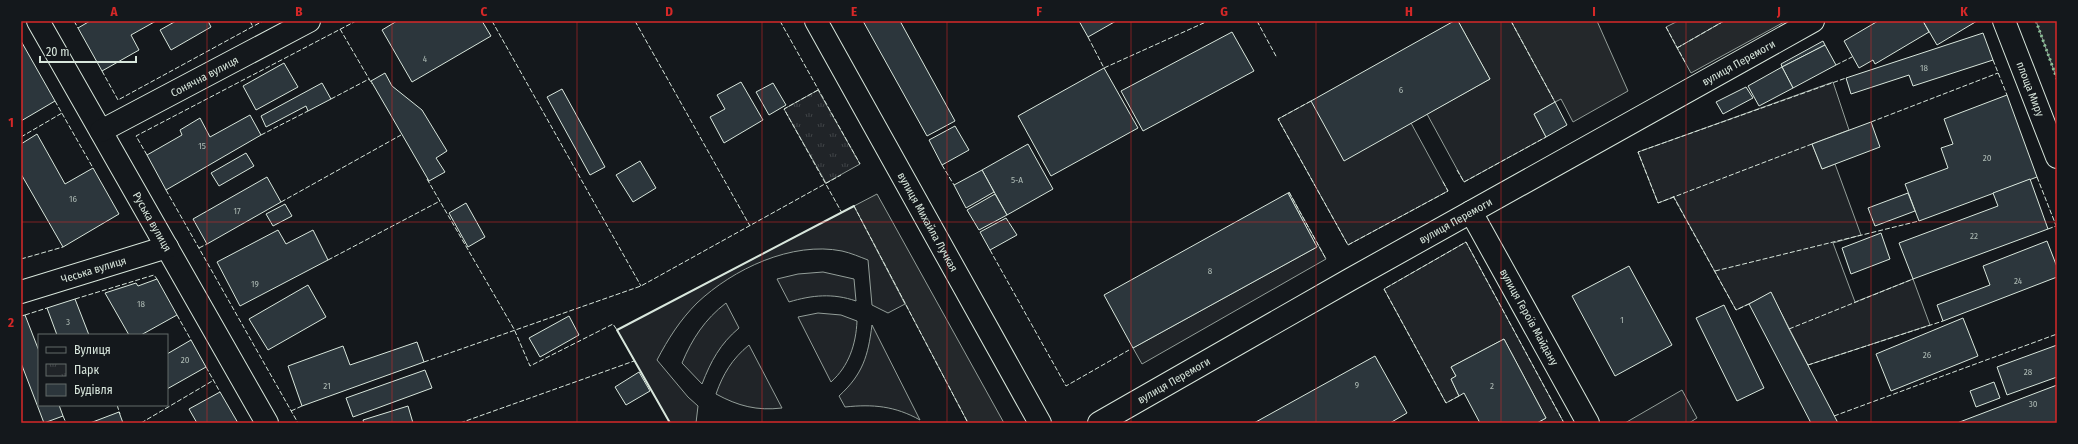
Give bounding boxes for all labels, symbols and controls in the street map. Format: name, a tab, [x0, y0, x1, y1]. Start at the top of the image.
text: A	[109, 4, 118, 19]
text: B	[295, 4, 303, 19]
text: C	[481, 4, 488, 19]
text: D	[665, 4, 673, 19]
text: E	[851, 4, 857, 19]
text: F	[1036, 4, 1042, 19]
text: G	[1220, 4, 1228, 19]
text: H	[1405, 4, 1413, 19]
text: I	[1592, 4, 1596, 19]
text: J	[1776, 4, 1781, 19]
text: K	[1960, 4, 1968, 19]
street label: вулиця Перемоги	[1700, 37, 1777, 88]
scale bar	[40, 38, 136, 64]
text: 20 m	[46, 45, 70, 59]
street label: Сонячна вулиця	[168, 53, 241, 100]
house number: 4	[423, 54, 428, 64]
street label: площа Миру	[2014, 60, 2047, 118]
house number: 18	[1920, 63, 1929, 73]
house number: 6	[1399, 85, 1404, 95]
text: 1	[8, 115, 14, 130]
house number: 15	[198, 141, 206, 151]
house number: 20	[1983, 153, 1992, 163]
street label: вулиця Михайла Лучкая	[895, 170, 961, 274]
house number: 5-А	[1011, 175, 1023, 185]
street label: Руська вулиця	[130, 190, 174, 254]
house number: 16	[69, 194, 78, 204]
street label: вулиця Перемоги	[1417, 195, 1494, 246]
house number: 17	[233, 206, 241, 216]
house number: 22	[1970, 231, 1978, 241]
street label: Чеська вулиця	[60, 253, 128, 286]
house number: 8	[1208, 266, 1213, 276]
street label: вулиця Героїв Майдану	[1497, 266, 1561, 368]
house number: 24	[2014, 276, 2023, 286]
house number: 19	[251, 279, 259, 289]
house number: 18	[137, 299, 146, 309]
text: 2	[7, 315, 14, 330]
house number: 1	[1620, 315, 1624, 325]
house number: 3	[66, 317, 70, 327]
legend	[38, 334, 168, 406]
text: Вулиця	[74, 343, 111, 357]
house number: 26	[1923, 350, 1932, 360]
street label: вулиця Перемоги	[1135, 354, 1212, 406]
house number: 20	[181, 355, 190, 365]
text: Парк	[74, 363, 100, 377]
house number: 28	[2024, 367, 2033, 377]
house number: 9	[1355, 380, 1359, 390]
house number: 21	[323, 381, 331, 391]
house number: 2	[1490, 381, 1494, 391]
text: Будівля	[74, 383, 113, 397]
house number: 30	[2029, 399, 2038, 409]

